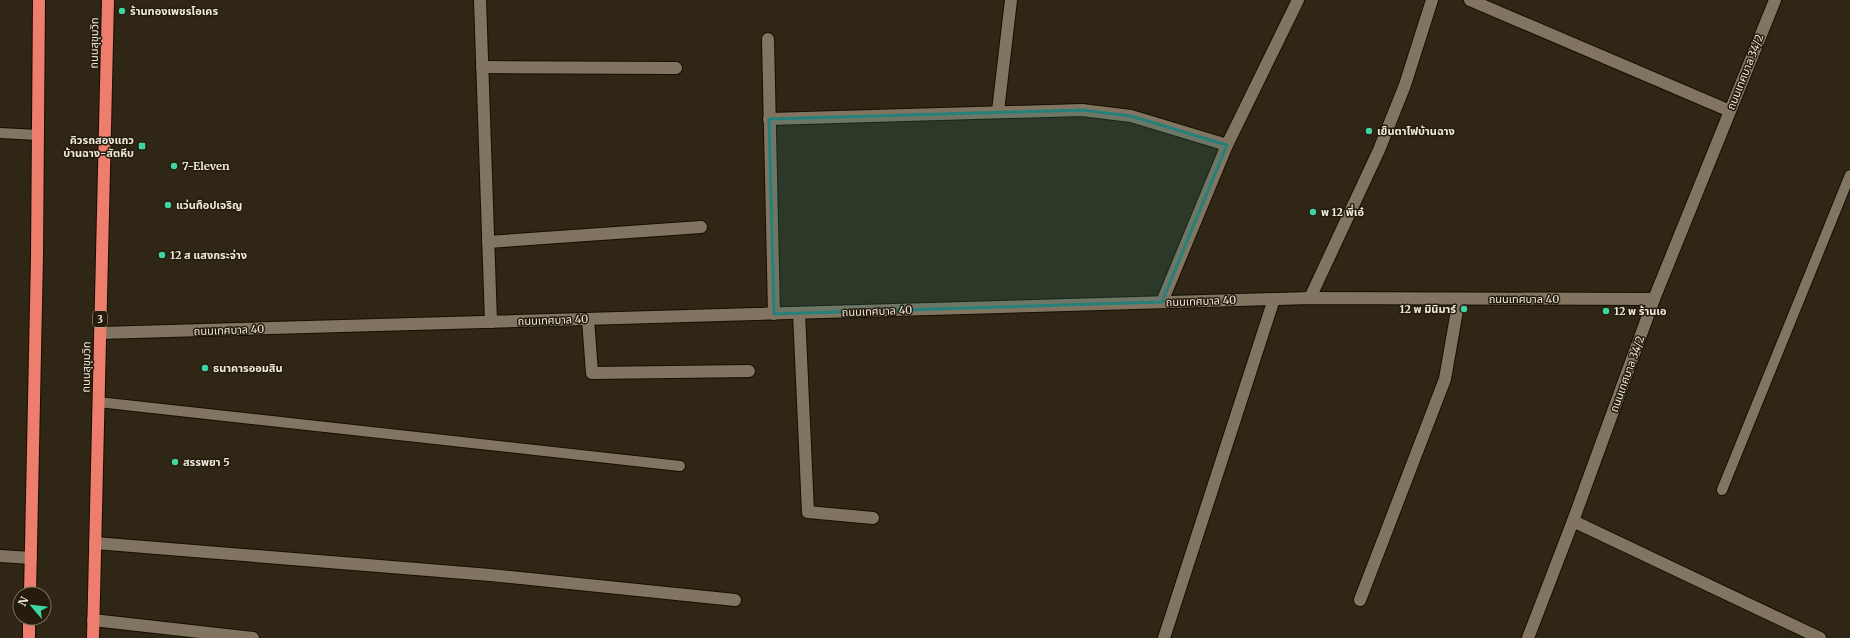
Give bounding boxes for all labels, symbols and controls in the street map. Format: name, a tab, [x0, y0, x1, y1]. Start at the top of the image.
place label: ร้านทองเพชรโอเคร	[130, 4, 218, 18]
marker: ร้านทองเพชรโอเคร	[117, 6, 127, 16]
street label: ถนนสุขุมวิท	[87, 17, 101, 69]
street label: ถนนเทศบาล 34/2	[1723, 32, 1767, 112]
place label: เย็นตาโฟบ้านฉาง	[1377, 124, 1455, 138]
marker: เย็นตาโฟบ้านฉาง	[1364, 126, 1374, 136]
place label: คิวรถสองแถว บ้านฉาง-สัตหีบ	[63, 133, 134, 160]
marker: คิวรถสองแถว บ้านฉาง-สัตหีบ	[137, 141, 147, 151]
place label: 7-Eleven	[182, 159, 230, 173]
marker: 7-Eleven	[169, 161, 179, 171]
place label: แว่นท็อปเจริญ	[176, 198, 242, 212]
marker: แว่นท็อปเจริญ	[163, 200, 173, 210]
place label: พ 12 พี่เอ๋	[1321, 204, 1364, 219]
marker: พ 12 พี่เอ๋	[1308, 207, 1318, 217]
place label: 12 ส แสงกระจ่าง	[170, 248, 247, 262]
marker: 12 ส แสงกระจ่าง	[157, 250, 167, 260]
street label: ถนนเทศบาล 40	[1489, 292, 1559, 306]
street label: ถนนเทศบาล 40	[1165, 293, 1237, 309]
place label: 12 พ มินิมาร์	[1400, 302, 1456, 316]
street label: ถนนเทศบาล 40	[841, 303, 913, 319]
marker: 12 พ มินิมาร์	[1459, 304, 1469, 314]
place label: 12 พ ร้านเอ	[1614, 304, 1667, 318]
marker: 12 พ ร้านเอ	[1601, 306, 1611, 316]
road number: 3	[93, 311, 107, 327]
street label: ถนนเทศบาล 40	[517, 312, 589, 328]
street label: ถนนเทศบาล 40	[193, 322, 265, 338]
street label: ถนนเทศบาล 34/2	[1607, 334, 1647, 414]
street label: ถนนสุขุมวิท	[79, 341, 93, 393]
place label: ธนาคารออมสิน	[213, 361, 283, 375]
marker: ธนาคารออมสิน	[200, 363, 210, 373]
place label: สรรพยา 5	[183, 455, 230, 469]
marker: สรรพยา 5	[170, 457, 180, 467]
north arrow	[12, 586, 52, 626]
text: N	[15, 594, 32, 608]

